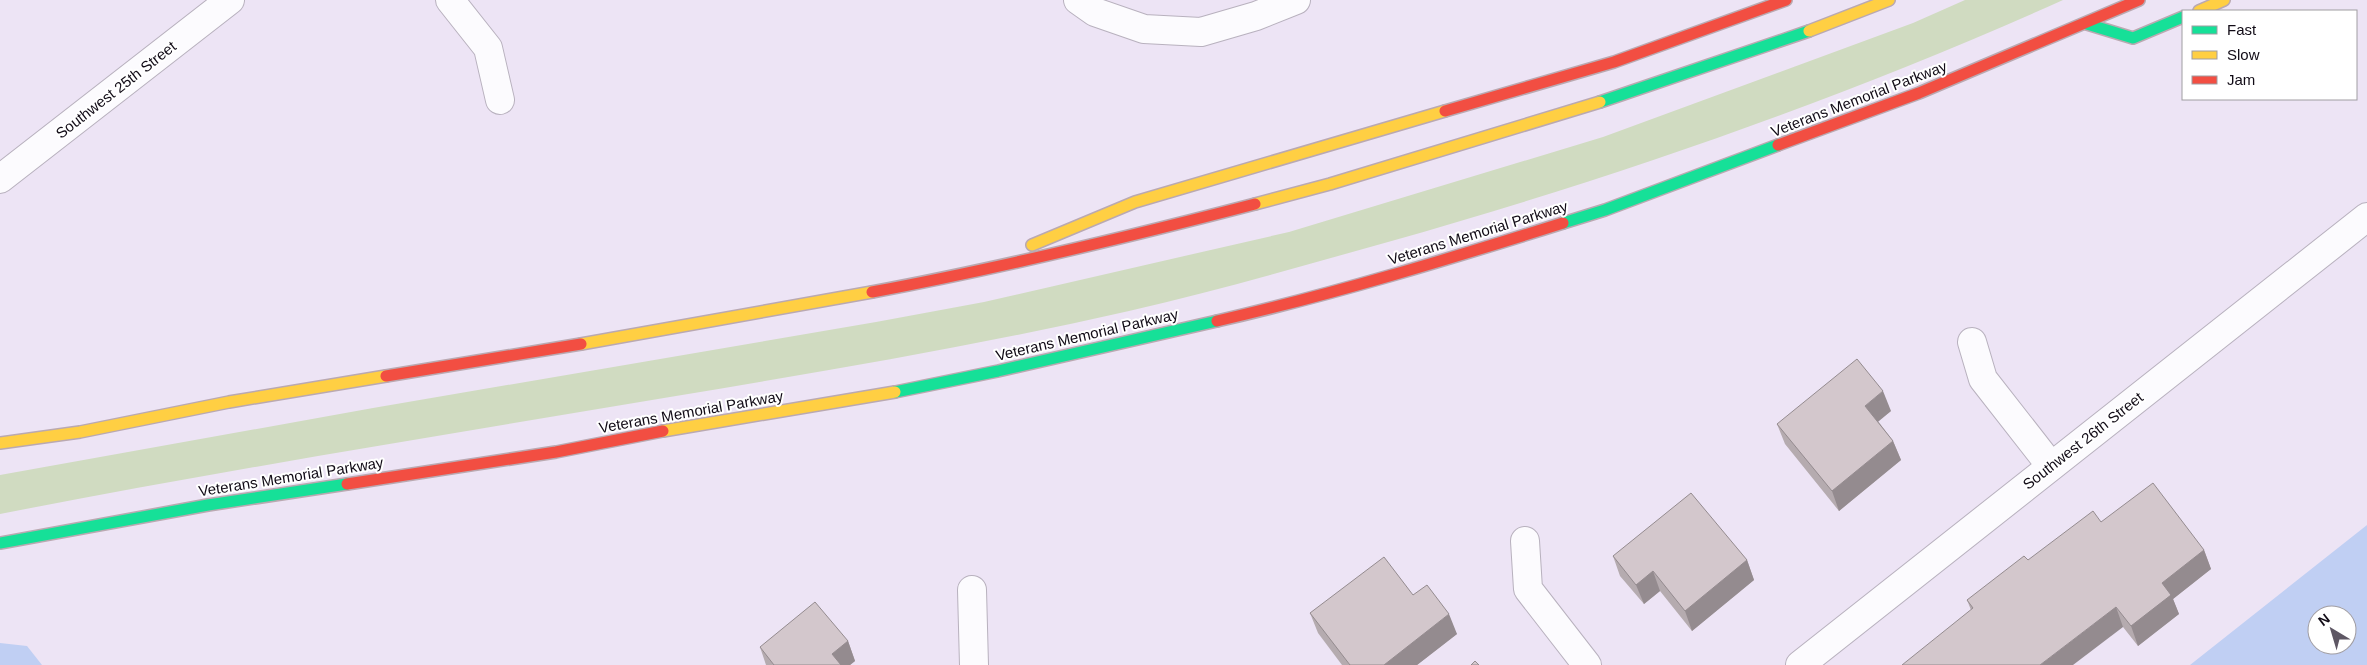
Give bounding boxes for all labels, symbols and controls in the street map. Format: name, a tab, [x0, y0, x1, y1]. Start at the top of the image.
legend	[2182, 10, 2357, 100]
text: Fast	[2227, 21, 2257, 38]
street label: Southwest 25th Street	[52, 37, 180, 142]
text: Slow	[2227, 46, 2260, 63]
street label: Veterans Memorial Parkway	[1769, 57, 1949, 140]
text: Jam	[2227, 71, 2255, 88]
street label: Veterans Memorial Parkway	[1386, 197, 1570, 268]
street label: Veterans Memorial Parkway	[994, 305, 1180, 364]
street label: Veterans Memorial Parkway	[597, 387, 785, 436]
street label: Southwest 26th Street	[2019, 388, 2147, 493]
street label: Veterans Memorial Parkway	[197, 453, 385, 500]
north arrow	[2307, 605, 2357, 655]
text: N	[2315, 610, 2333, 629]

